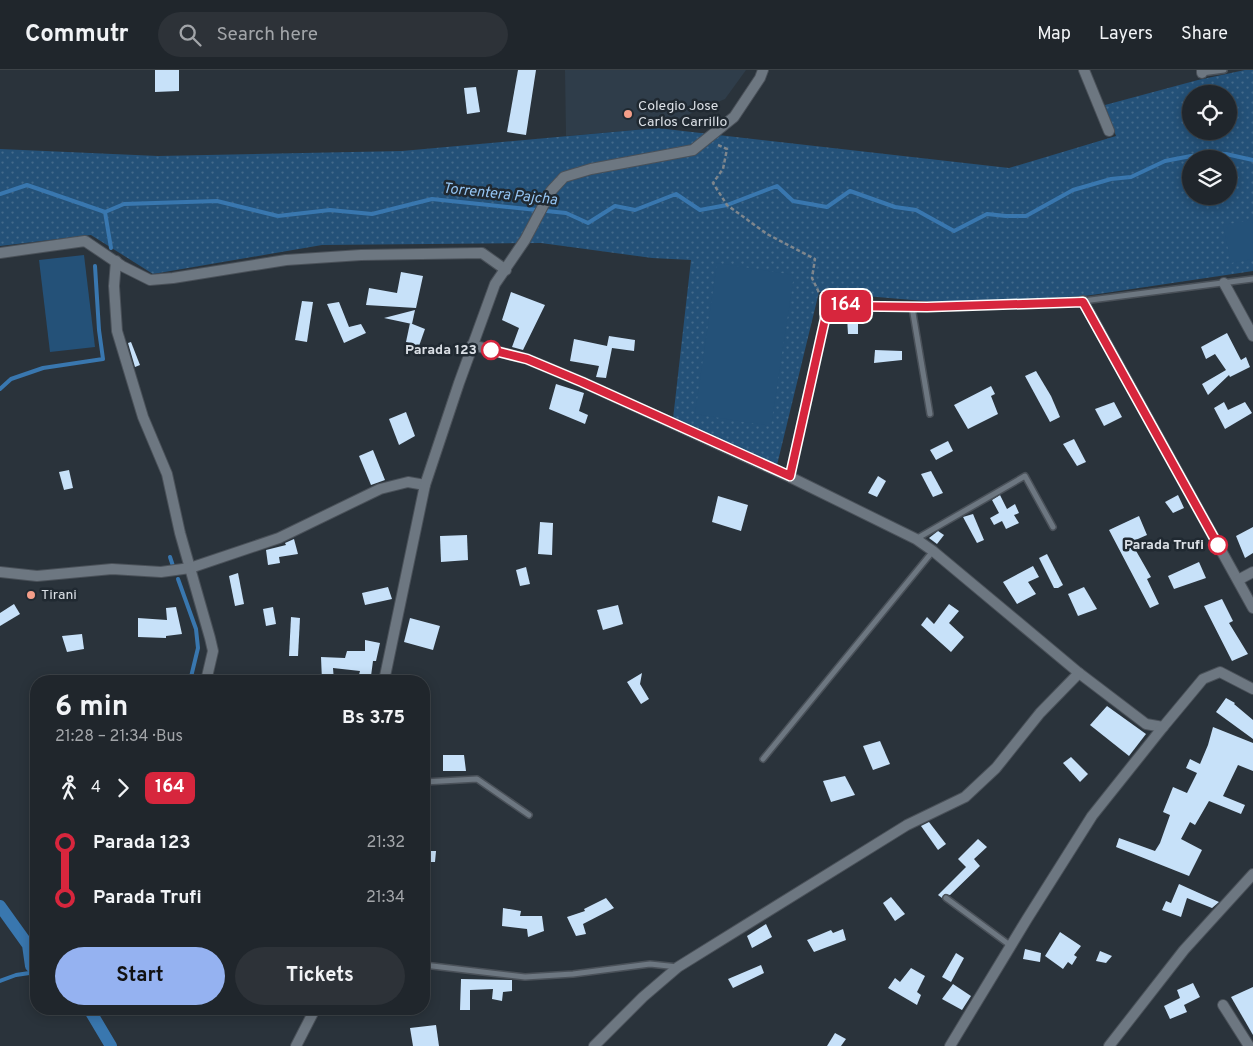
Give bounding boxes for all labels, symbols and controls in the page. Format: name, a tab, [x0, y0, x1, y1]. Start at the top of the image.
search box	[158, 12, 508, 57]
text: Commutr	[25, 20, 128, 50]
icon: search	[176, 21, 204, 49]
text: Search here	[216, 23, 318, 47]
text: Map	[1037, 23, 1071, 46]
text: Layers	[1099, 23, 1153, 46]
text: Share	[1181, 23, 1228, 46]
map controls	[1182, 85, 1237, 205]
button: locate	[1182, 85, 1237, 140]
place label: Colegio Jose Carlos Carrillo	[638, 98, 727, 131]
marker: Colegio Jose Carlos Carrillo	[622, 108, 634, 120]
button: layers	[1182, 150, 1237, 205]
water label: Torrentera Pajcha	[442, 180, 558, 210]
line badge: 164	[817, 290, 875, 322]
text: 164	[831, 294, 861, 317]
marker: Parada 123	[481, 340, 501, 360]
place label: Parada 123	[405, 342, 477, 359]
marker: Parada Trufi	[1208, 535, 1228, 555]
place label: Parada Trufi	[1124, 537, 1204, 554]
place label: Tirani	[41, 587, 77, 604]
marker: Tirani	[25, 589, 37, 601]
text: 6 min	[55, 690, 128, 726]
text: Bs 3.75	[342, 706, 405, 730]
text: 21:28 – 21:34 · Bus	[55, 727, 183, 747]
icon: walk	[55, 774, 83, 802]
icon: forward	[109, 774, 137, 802]
text: 164	[155, 776, 185, 799]
text: 4	[91, 778, 101, 798]
text: Parada 123	[93, 831, 191, 855]
text: 21:32	[367, 833, 405, 853]
text: Parada Trufi	[93, 886, 202, 910]
text: 21:34	[366, 888, 405, 908]
button: Start	[55, 947, 225, 1005]
button: Tickets	[235, 947, 405, 1005]

